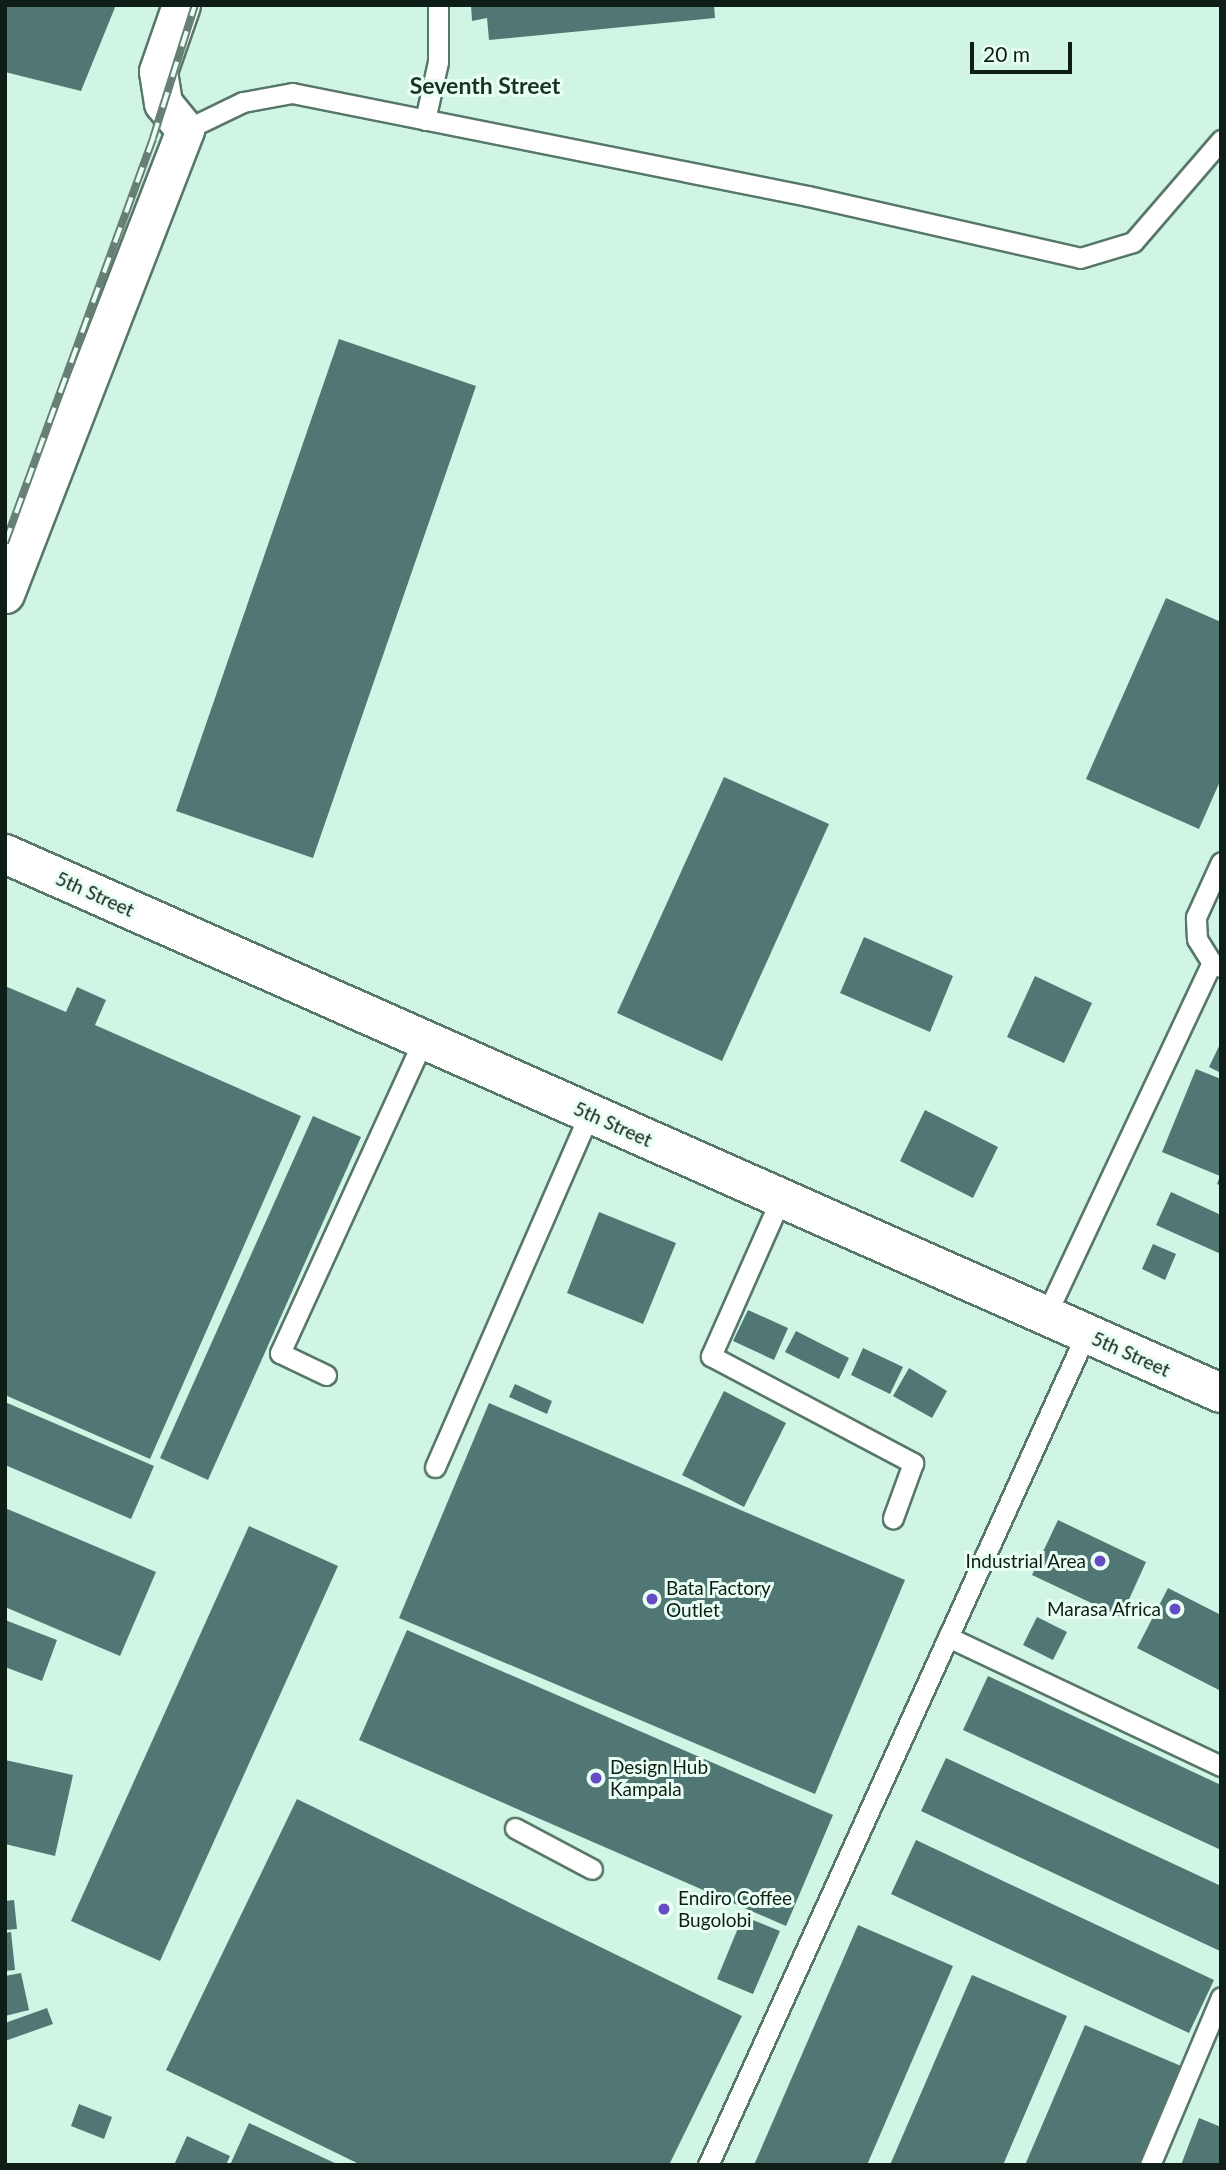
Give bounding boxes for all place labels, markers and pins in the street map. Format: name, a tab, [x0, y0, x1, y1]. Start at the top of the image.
place label: Industrial Area	[965, 1550, 1086, 1572]
marker: Industrial Area	[1092, 1553, 1108, 1569]
place label: Bata Factory Outlet	[666, 1577, 771, 1621]
marker: Bata Factory Outlet	[644, 1591, 660, 1607]
place label: Marasa Africa	[1046, 1598, 1161, 1620]
marker: Marasa Africa	[1167, 1601, 1183, 1617]
place label: Design Hub Kampala	[610, 1756, 708, 1800]
marker: Design Hub Kampala	[588, 1770, 604, 1786]
place label: Endiro Coffee Bugolobi	[678, 1887, 792, 1931]
marker: Endiro Coffee Bugolobi	[656, 1901, 672, 1917]

